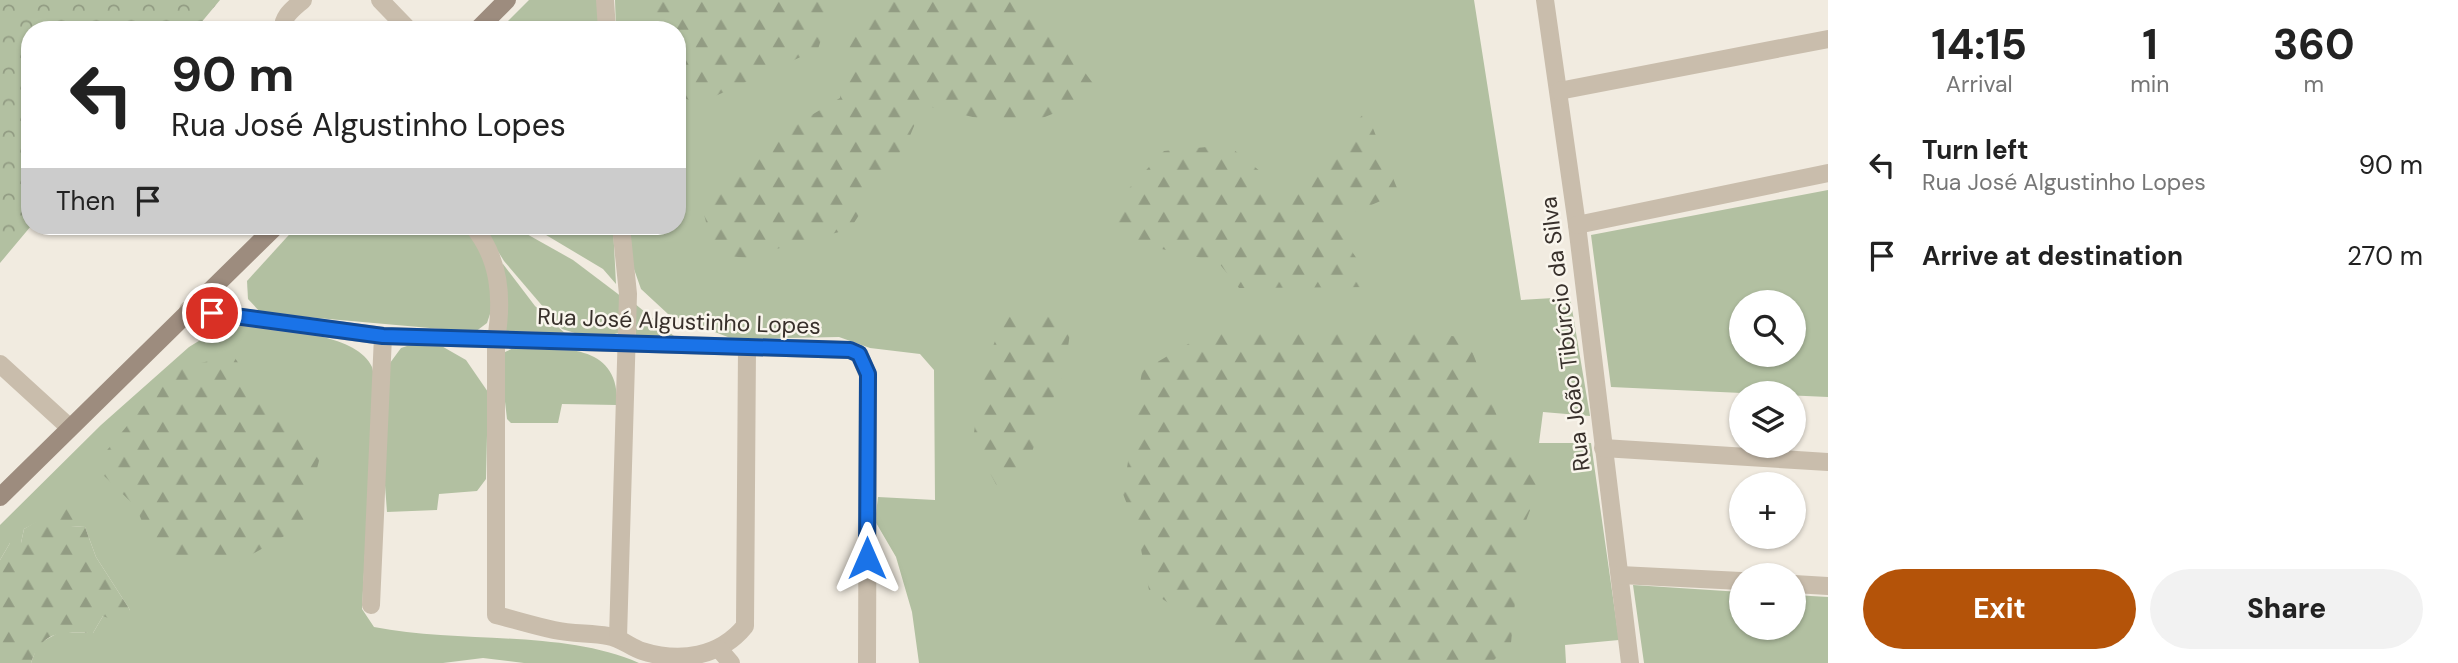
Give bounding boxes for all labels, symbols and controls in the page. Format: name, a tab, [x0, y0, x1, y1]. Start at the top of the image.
text: 14:15	[1931, 17, 2027, 72]
text: 1	[2142, 17, 2158, 72]
text: 360	[2273, 17, 2355, 72]
text: 90 m	[171, 42, 294, 106]
icon: left	[56, 49, 147, 140]
text: Arrival	[1946, 69, 2013, 99]
text: min	[2130, 69, 2170, 99]
text: m	[2303, 69, 2324, 99]
text: Rua José Algustinho Lopes	[171, 104, 566, 146]
text: Turn left	[1922, 133, 2029, 167]
icon: left	[1863, 146, 1901, 184]
text: 90 m	[2359, 148, 2423, 182]
text: Rua José Algustinho Lopes	[1922, 167, 2206, 197]
icon: arrive	[129, 182, 167, 220]
text: Then	[56, 184, 115, 218]
street label: Rua João Tibúrcio da Silva	[1533, 195, 1597, 473]
icon: arrive	[1863, 237, 1901, 275]
text: Arrive at destination	[1922, 239, 2183, 273]
text: 270 m	[2347, 239, 2423, 273]
pin	[182, 283, 242, 343]
map controls	[1729, 290, 1806, 640]
button: search	[1729, 290, 1806, 367]
icon: arrive	[193, 294, 231, 332]
street label: Rua José Algustinho Lopes	[537, 301, 821, 341]
button: layers	[1729, 381, 1806, 458]
button: +	[1729, 472, 1806, 549]
position arrow	[830, 521, 904, 595]
button: −	[1729, 563, 1806, 640]
button: Exit	[1863, 569, 2136, 649]
button: Share	[2150, 569, 2423, 649]

